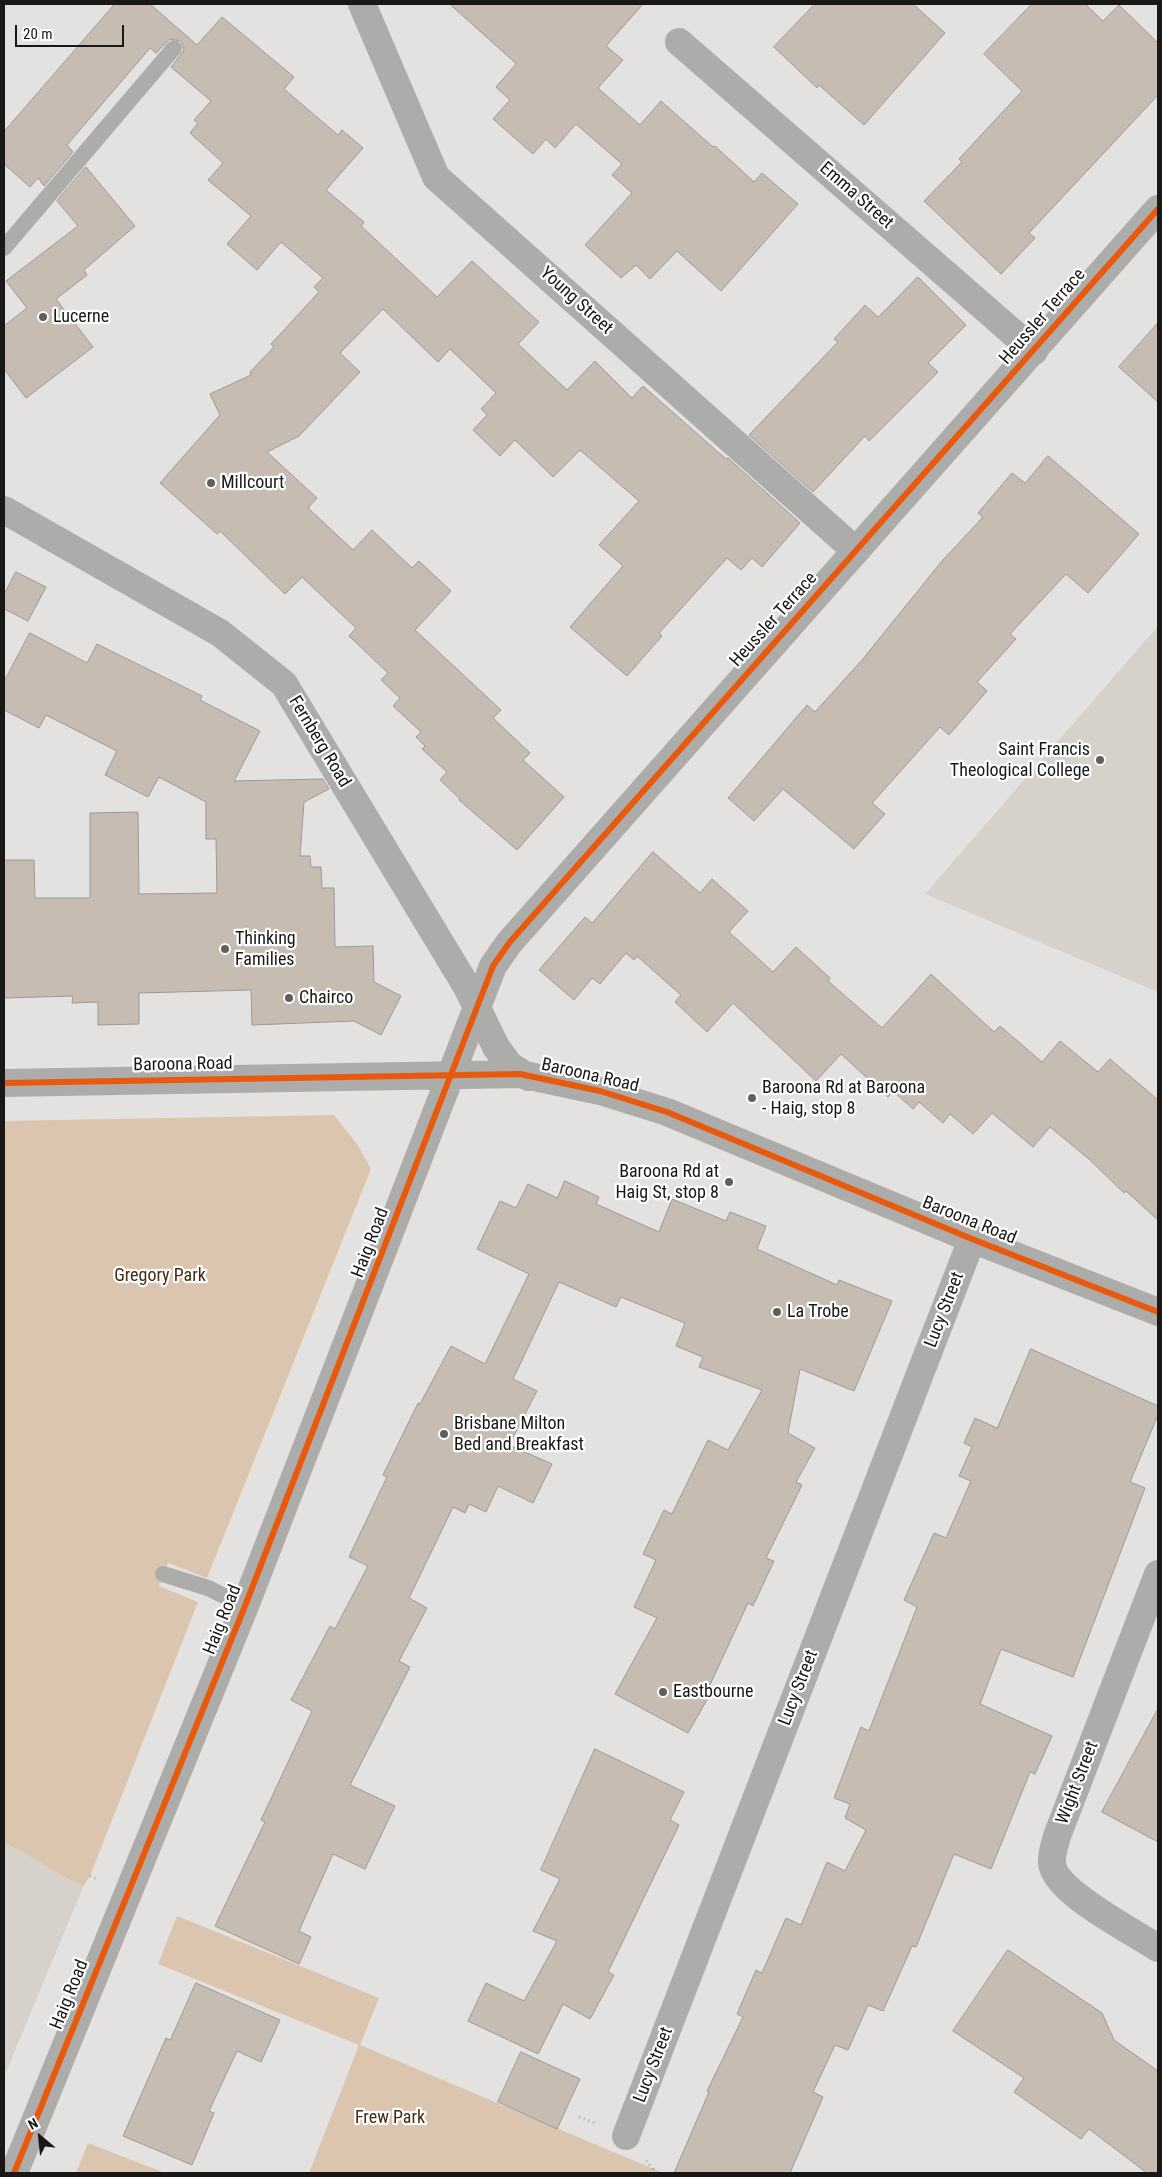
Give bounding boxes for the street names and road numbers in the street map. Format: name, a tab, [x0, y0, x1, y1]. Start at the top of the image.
street label: Emma Street	[815, 158, 897, 234]
street label: Young Street	[535, 263, 617, 339]
street label: Heussler Terrace	[996, 265, 1090, 369]
street label: Heussler Terrace	[726, 568, 822, 672]
street label: Fernberg Road	[283, 692, 355, 792]
street label: Baroona Road	[133, 1053, 233, 1077]
street label: Baroona Road	[539, 1054, 641, 1098]
street label: Baroona Road	[919, 1192, 1019, 1250]
street label: Haig Road	[348, 1205, 394, 1281]
street label: Lucy Street	[921, 1269, 969, 1351]
street label: Haig Road	[199, 1582, 247, 1658]
street label: Lucy Street	[775, 1647, 823, 1729]
street label: Wight Street	[1052, 1738, 1104, 1828]
street label: Haig Road	[46, 1957, 94, 2033]
street label: Lucy Street	[630, 2024, 678, 2106]

